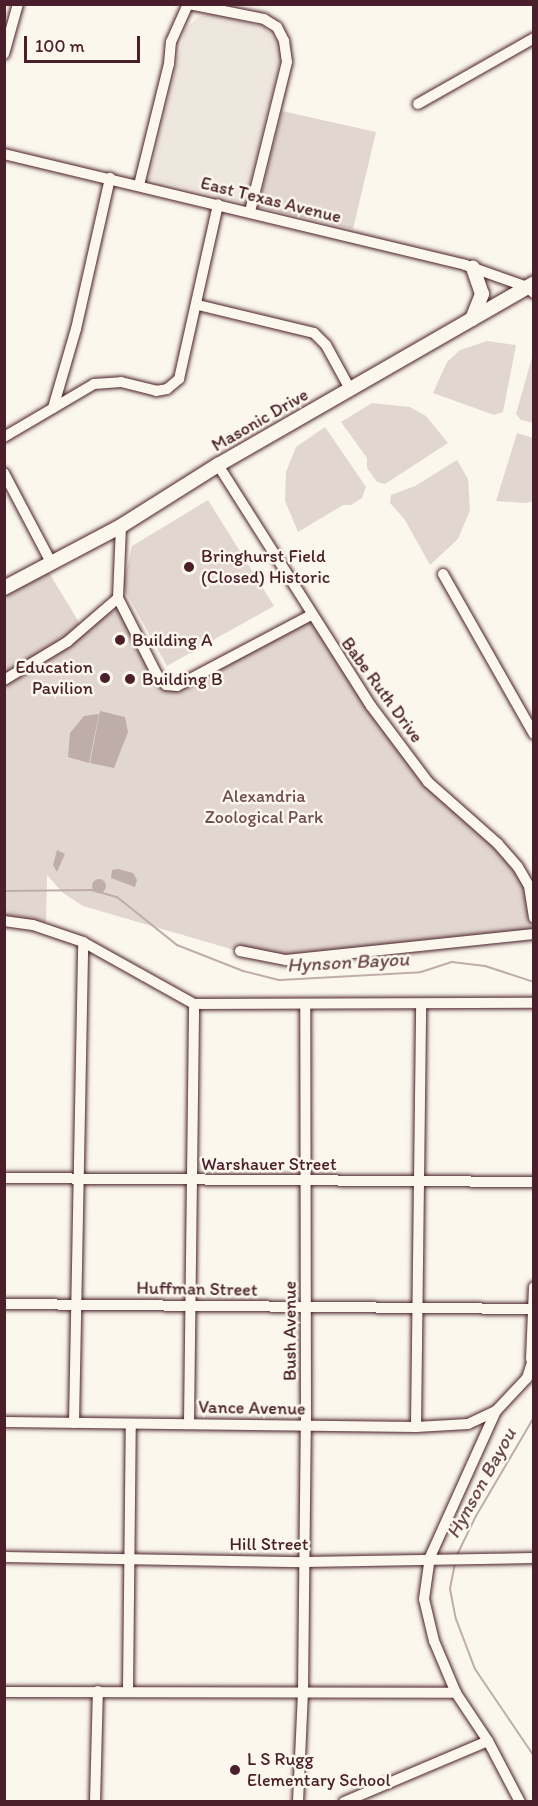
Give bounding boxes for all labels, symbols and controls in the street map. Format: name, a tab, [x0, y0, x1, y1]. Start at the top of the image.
scale bar	[27, 24, 142, 62]
text: 100 m	[35, 35, 85, 57]
street label: East Texas Avenue	[200, 172, 342, 228]
street label: Masonic Drive	[208, 384, 312, 456]
place label: Bringhurst Field (Closed) Historic	[201, 546, 330, 588]
marker: Bringhurst Field (Closed) Historic	[182, 560, 196, 574]
place label: Building A	[132, 629, 212, 651]
marker: Building A	[113, 633, 127, 647]
street label: Babe Ruth Drive	[337, 633, 427, 747]
place label: Education Pavilion	[15, 657, 93, 700]
place label: Building B	[142, 668, 223, 690]
marker: Education Pavilion	[98, 671, 112, 685]
marker: Building B	[123, 672, 137, 686]
park label: Alexandria Zoological Park	[205, 786, 323, 828]
water label: Hynson Bayou	[286, 947, 410, 977]
street label: Warshauer Street	[201, 1153, 337, 1175]
street label: Huffman Street	[136, 1277, 258, 1301]
street label: Bush Avenue	[279, 1281, 301, 1381]
street label: Vance Avenue	[199, 1396, 305, 1420]
water label: Hynson Bayou	[441, 1424, 521, 1542]
street label: Hill Street	[230, 1533, 308, 1555]
place label: L S Rugg Elementary School	[247, 1749, 391, 1792]
marker: L S Rugg Elementary School	[228, 1763, 242, 1777]

